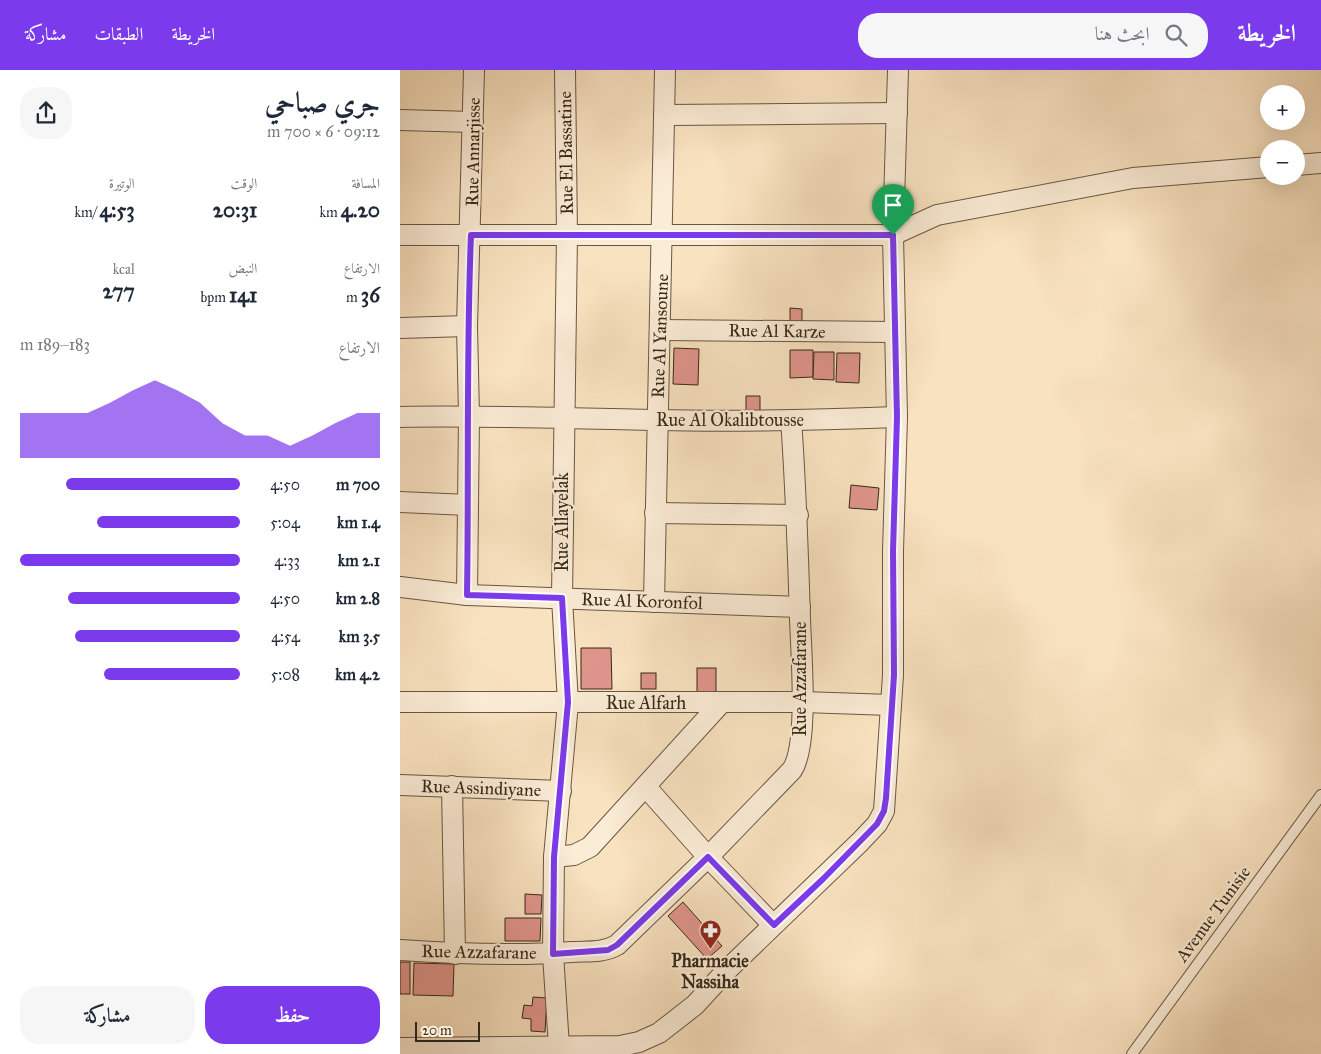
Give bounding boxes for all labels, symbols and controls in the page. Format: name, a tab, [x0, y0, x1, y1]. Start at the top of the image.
search box	[858, 13, 1208, 58]
text: الخريطة	[1238, 18, 1296, 48]
icon: search	[1162, 21, 1190, 49]
text: ابحث هنا	[1095, 22, 1150, 45]
text: مشاركة	[25, 23, 66, 45]
text: الطبقات	[94, 23, 143, 45]
text: الخريطة	[171, 23, 215, 45]
text: جري صباحي	[265, 85, 380, 120]
map controls	[1260, 85, 1305, 185]
button: +	[1260, 85, 1305, 130]
button: share	[20, 87, 72, 139]
street label: Rue El Bassatine	[554, 91, 578, 215]
street label: Rue Annarjisse	[461, 97, 485, 207]
text: 09:12 · 6 × 700 m	[267, 122, 380, 141]
button: −	[1260, 140, 1305, 185]
text: الوتيرة	[109, 175, 135, 192]
text: الوقت	[231, 175, 257, 192]
text: المسافة	[351, 175, 380, 192]
pin	[872, 184, 914, 235]
icon: arrive	[879, 191, 907, 219]
text: 4:53	[100, 197, 135, 223]
text: 20:31	[213, 197, 257, 223]
text: 4.20	[341, 197, 380, 223]
text: /km	[74, 204, 100, 221]
text: km	[320, 204, 341, 221]
text: النبض	[228, 260, 257, 277]
text: الارتفاع	[344, 260, 380, 277]
text: kcal	[113, 261, 135, 278]
street label: Rue Al Yansoune	[647, 273, 673, 399]
text: 277	[102, 278, 135, 304]
text: 141	[229, 282, 257, 308]
text: 36	[361, 282, 380, 308]
text: bpm	[201, 289, 229, 306]
text: m	[346, 289, 361, 306]
street label: Rue Al Karze	[728, 319, 826, 343]
text: 183–189 m	[20, 335, 90, 354]
text: الارتفاع	[338, 338, 380, 357]
street label: Rue Al Okalibtousse	[656, 409, 804, 431]
street label: Rue Allayelak	[551, 472, 573, 572]
text: 4:50	[270, 475, 300, 494]
text: 700 m	[336, 475, 380, 494]
text: 5:04	[270, 513, 300, 532]
text: 1.4 km	[337, 513, 380, 532]
text: 4:33	[274, 551, 300, 570]
text: 2.1 km	[338, 551, 380, 570]
street label: Rue Al Koronfol	[581, 588, 703, 614]
text: 4:50	[270, 589, 300, 608]
text: 2.8 km	[336, 589, 380, 608]
street label: Rue Azzafarane	[789, 621, 811, 737]
text: 4:54	[271, 627, 300, 646]
text: 3.5 km	[339, 627, 380, 646]
text: 5:08	[271, 665, 300, 684]
text: 4.2 km	[335, 665, 380, 684]
street label: Rue Alfarh	[606, 692, 686, 714]
street label: Rue Assindiyane	[420, 775, 542, 801]
street label: Avenue Tunisie	[1170, 862, 1255, 967]
pharmacy icon: Pharmacie Nassiha	[698, 919, 722, 950]
street label: Rue Azzafarane	[421, 940, 537, 964]
place label: Pharmacie Nassiha	[671, 950, 749, 993]
button: مشاركة	[20, 986, 195, 1044]
button: حفظ	[205, 986, 380, 1044]
scale bar	[415, 1019, 480, 1042]
text: 20 m	[422, 1022, 452, 1039]

